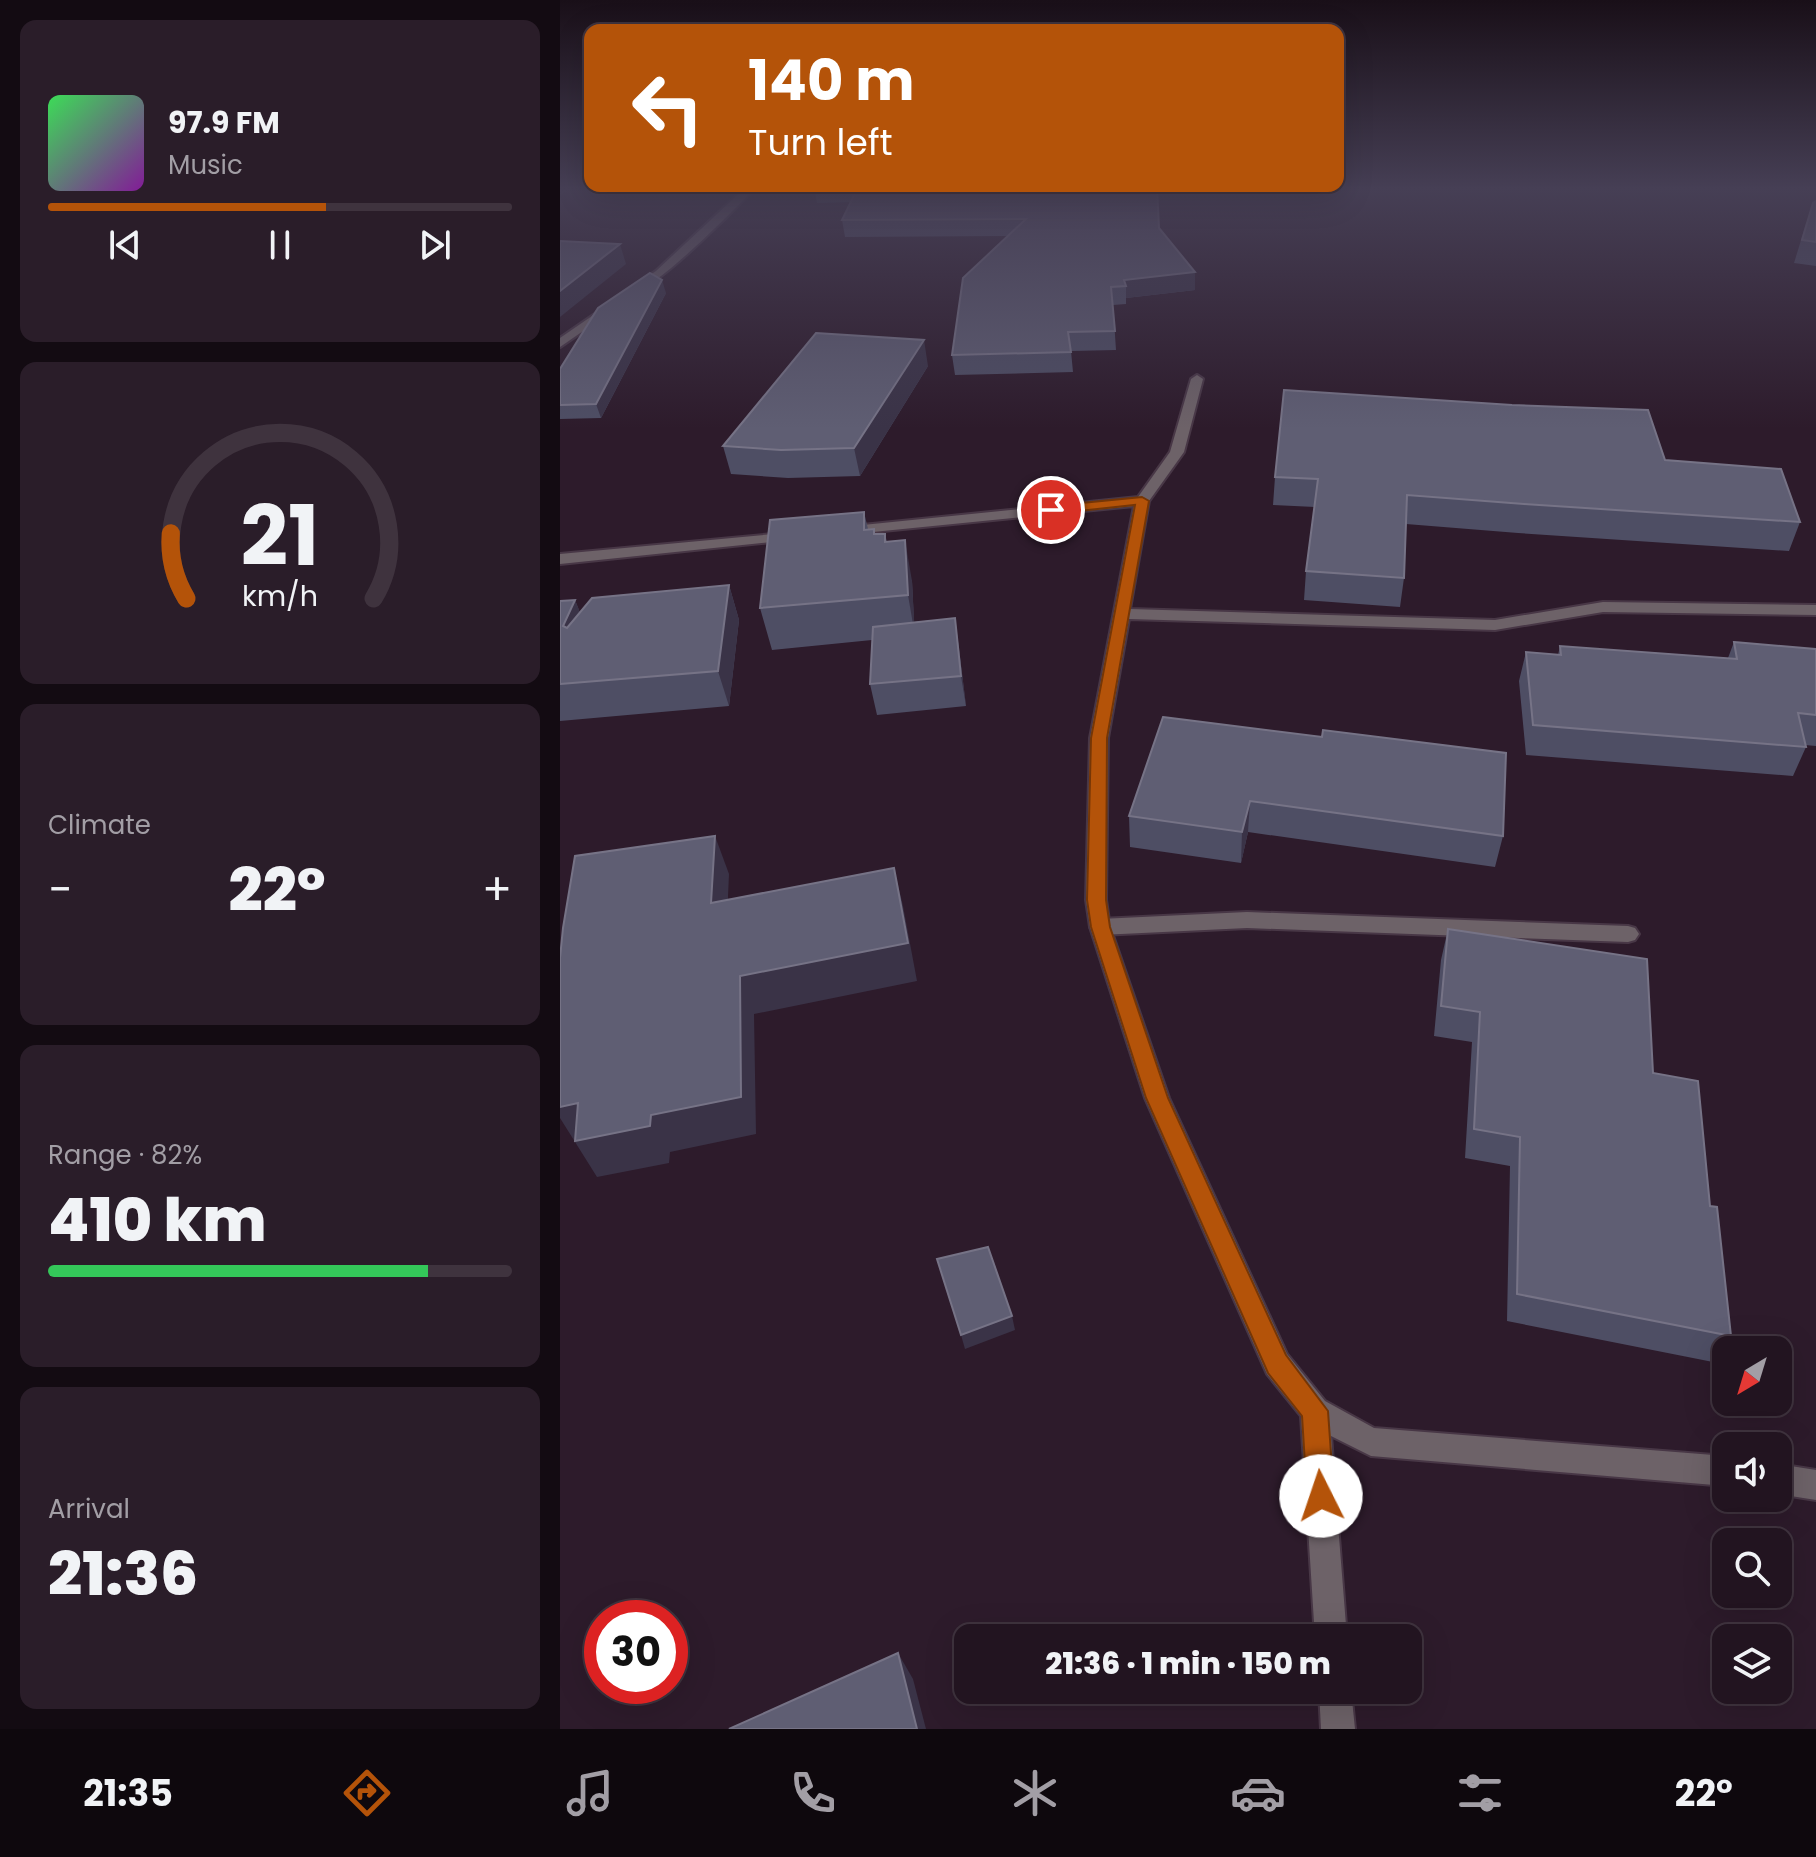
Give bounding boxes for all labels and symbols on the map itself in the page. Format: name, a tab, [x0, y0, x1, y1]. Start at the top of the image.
pin	[1017, 476, 1085, 544]
north arrow	[1712, 1336, 1792, 1416]
position arrow	[1279, 1454, 1363, 1538]
speed limit sign: 30	[584, 1600, 688, 1704]

